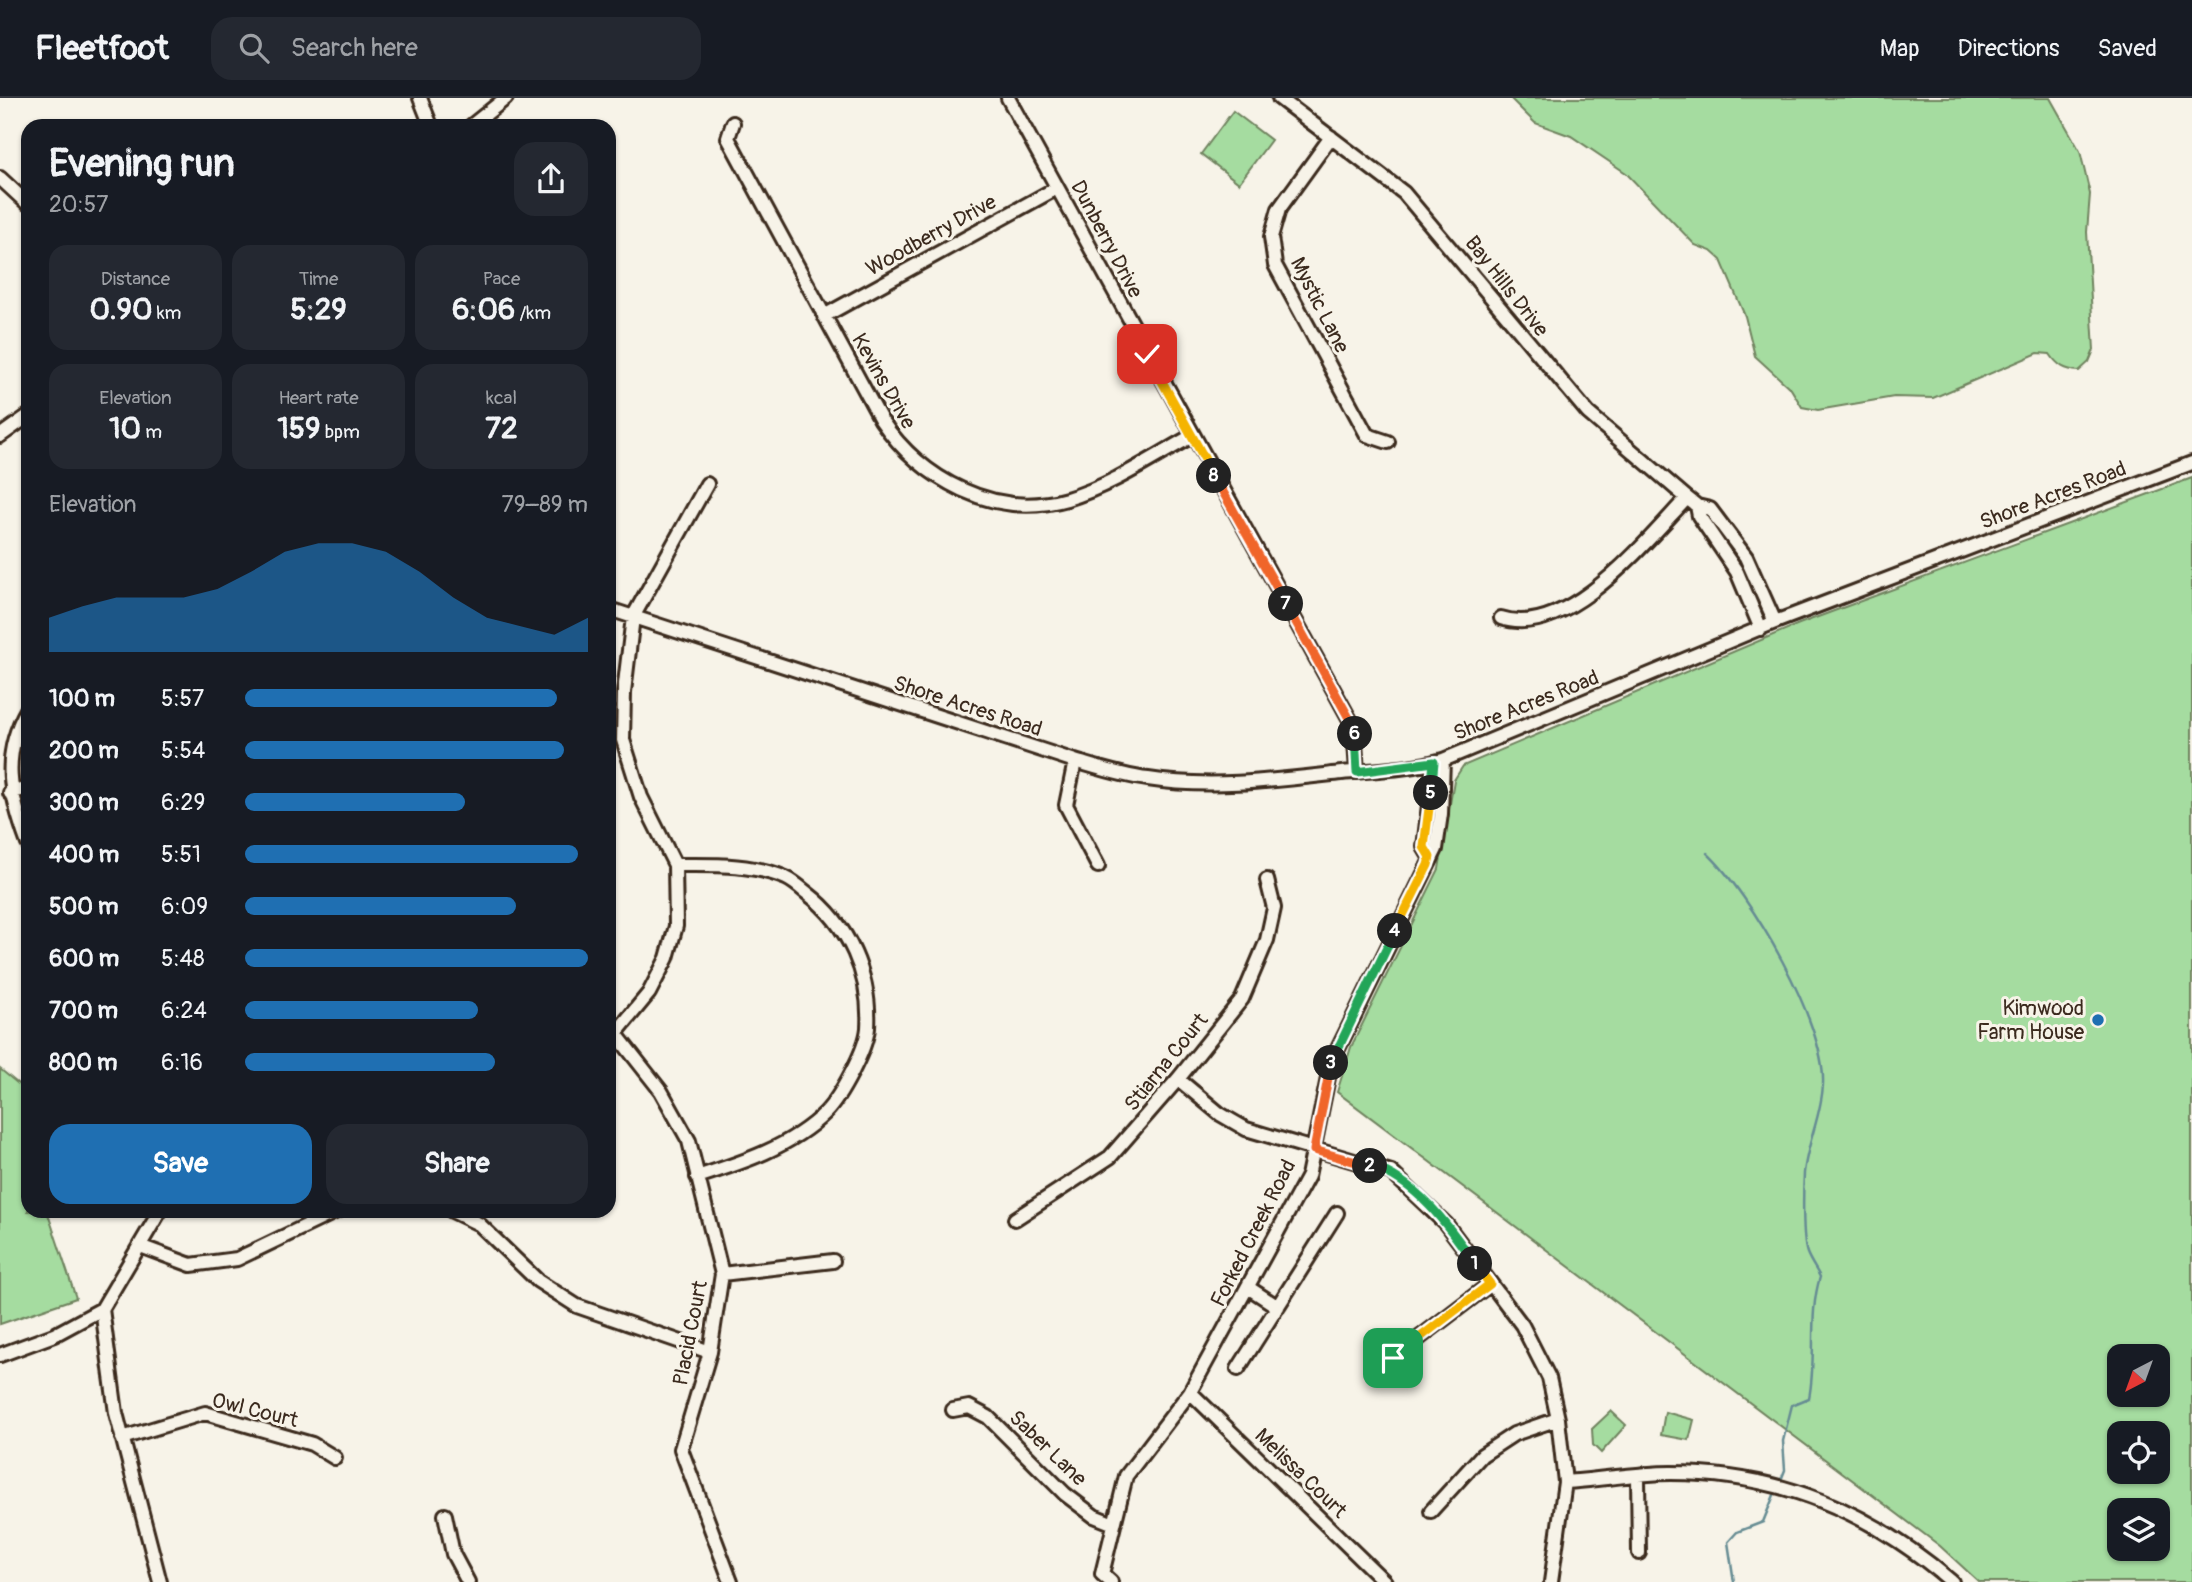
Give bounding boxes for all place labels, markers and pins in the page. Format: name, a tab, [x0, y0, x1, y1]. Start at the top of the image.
pin	[1117, 324, 1177, 384]
pin: 8	[1196, 458, 1232, 494]
pin: 7	[1268, 587, 1304, 622]
pin: 6	[1338, 716, 1372, 752]
pin: 5	[1414, 776, 1448, 810]
pin: 4	[1378, 914, 1412, 948]
place label: Kimwood Farm House	[1977, 995, 2085, 1046]
marker: Kimwood Farm House	[2090, 1012, 2106, 1028]
pin: 3	[1314, 1046, 1348, 1080]
pin: 2	[1352, 1148, 1388, 1184]
pin: 1	[1458, 1246, 1492, 1282]
pin	[1363, 1328, 1423, 1388]

